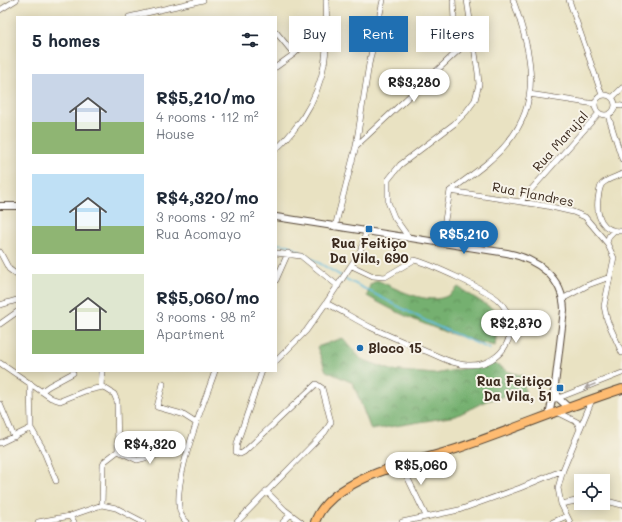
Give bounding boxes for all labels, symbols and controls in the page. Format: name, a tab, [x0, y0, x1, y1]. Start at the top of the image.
chip: Buy	[289, 16, 341, 52]
chip: Rent	[349, 16, 408, 52]
chip: Filters	[416, 16, 489, 52]
text: 5 homes	[32, 29, 100, 51]
icon: filters	[239, 29, 261, 51]
pin: R$3,280	[377, 69, 451, 103]
text: R$3,280	[388, 73, 440, 90]
text: R$5,210/mo	[156, 86, 255, 108]
icon: home	[64, 90, 112, 138]
street label: Rua Marujal	[528, 107, 591, 174]
text: 4 rooms · 112 m²	[156, 108, 259, 125]
text: House	[156, 125, 194, 142]
street label: Rua Flandres	[491, 177, 575, 210]
text: R$4,320/mo	[156, 186, 259, 208]
icon: home	[64, 190, 112, 238]
text: 3 rooms · 92 m²	[156, 208, 255, 225]
pin: R$5,210	[427, 221, 501, 255]
marker: Rua Feitiço Da Vila, 690	[364, 224, 374, 234]
text: Rua Acomayo	[156, 225, 241, 242]
text: R$5,210	[439, 225, 489, 242]
place label: Rua Feitiço Da Vila, 690	[329, 234, 409, 266]
text: R$5,060/mo	[156, 286, 259, 308]
icon: home	[64, 290, 112, 338]
text: 3 rooms · 98 m²	[156, 308, 255, 325]
pin: R$2,870	[479, 310, 553, 344]
text: R$2,870	[490, 314, 542, 331]
text: Apartment	[156, 325, 225, 342]
place label: Bloco 15	[368, 339, 422, 356]
marker: Bloco 15	[355, 343, 365, 353]
place label: Rua Feitiço Da Vila, 51	[477, 372, 552, 404]
marker: Rua Feitiço Da Vila, 51	[555, 383, 565, 393]
one-way arrow	[583, 383, 595, 389]
pin: R$4,320	[113, 431, 187, 465]
text: R$4,320	[124, 435, 176, 452]
pin: R$5,060	[384, 452, 458, 486]
text: R$5,060	[394, 456, 448, 473]
map controls	[574, 474, 610, 510]
button: locate	[574, 474, 610, 510]

